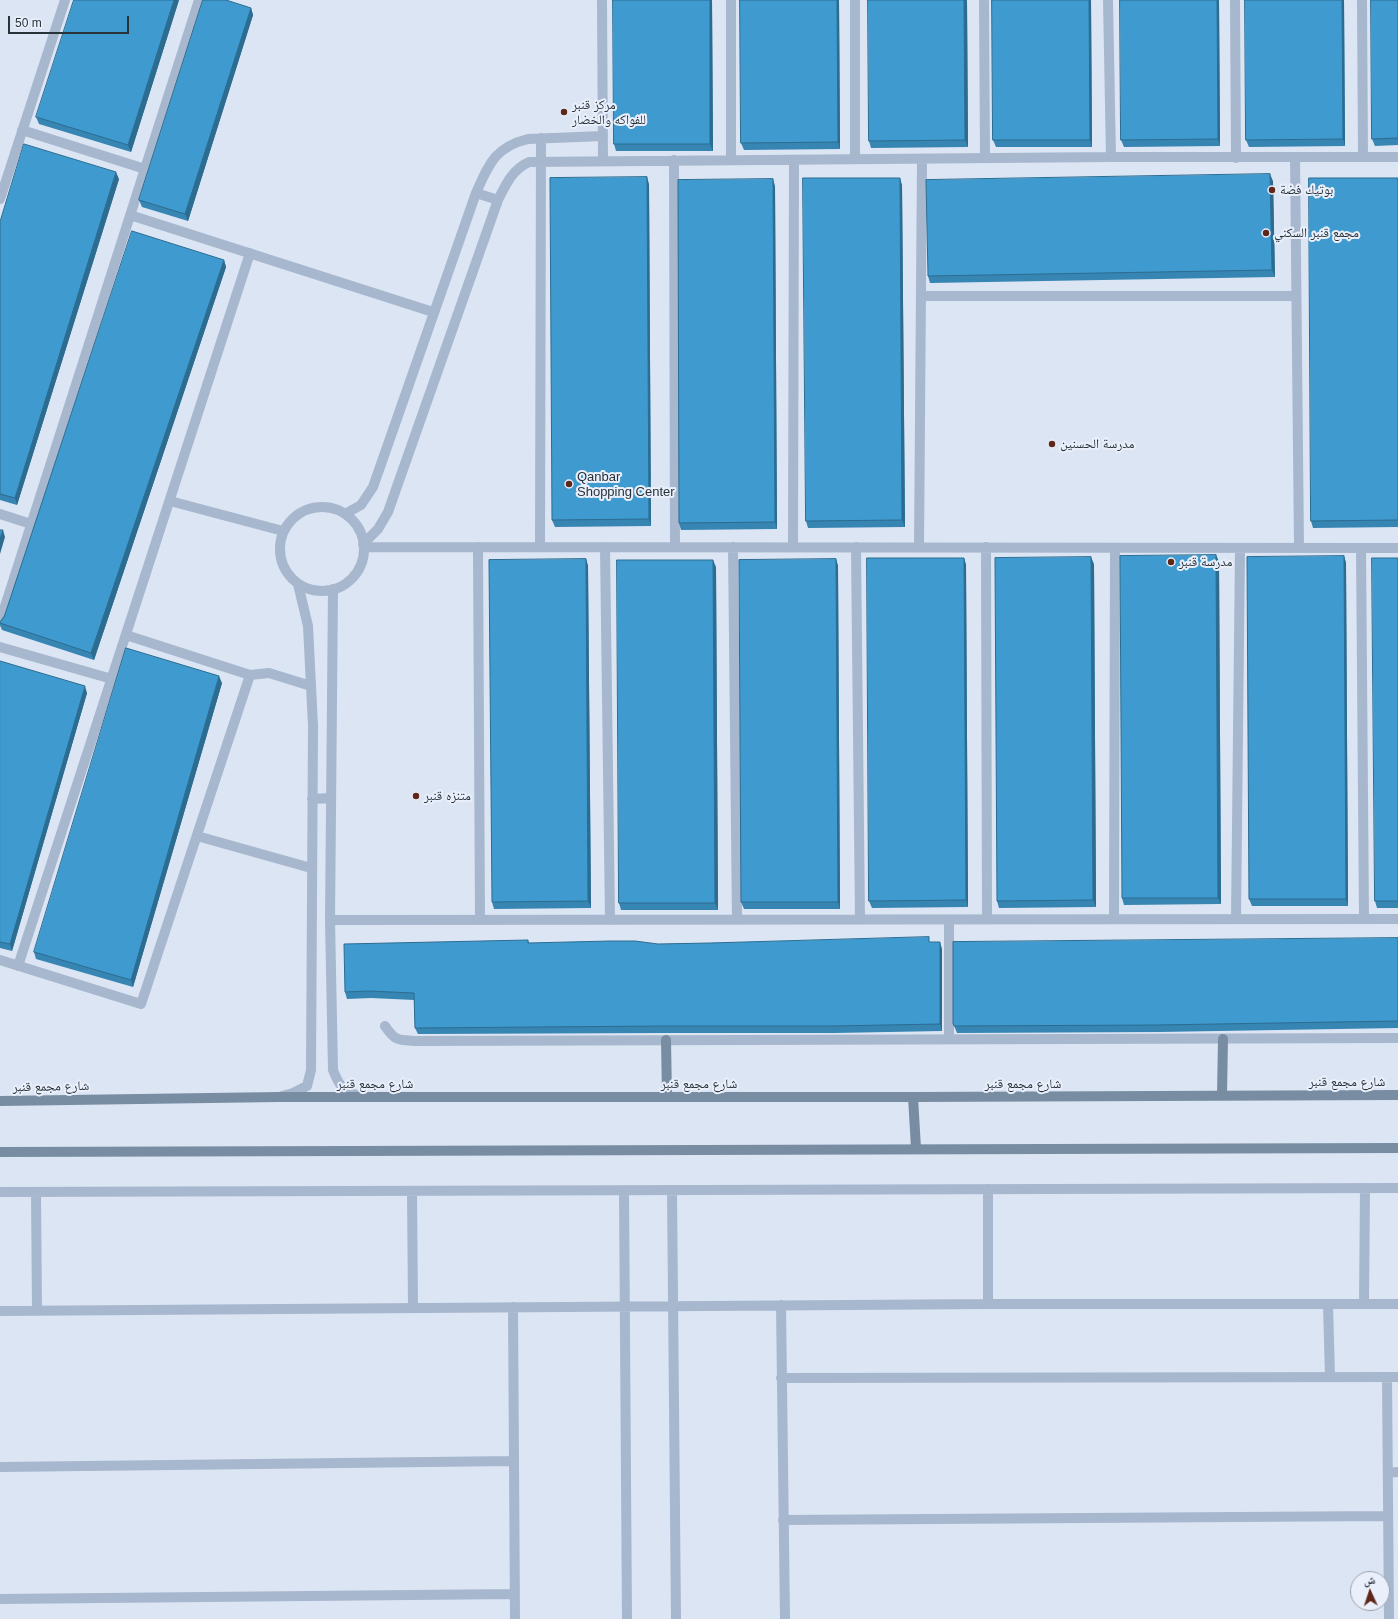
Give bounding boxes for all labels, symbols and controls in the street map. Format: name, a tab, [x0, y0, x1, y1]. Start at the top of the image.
scale bar	[10, 8, 131, 34]
text: 50 m	[15, 16, 42, 30]
place label: مركز قنبر للفواكه والخضار	[572, 97, 646, 128]
marker: مركز قنبر للفواكه والخضار	[559, 107, 569, 117]
place label: بوتيك فضة	[1280, 182, 1333, 198]
marker: بوتيك فضة	[1267, 185, 1277, 195]
place label: مجمع قنبر السكني	[1274, 225, 1359, 241]
marker: مجمع قنبر السكني	[1261, 228, 1271, 238]
place label: مدرسة الحسنين	[1060, 436, 1134, 452]
marker: مدرسة الحسنين	[1047, 439, 1057, 449]
place label: Qanbar Shopping Center	[577, 469, 675, 500]
marker: Qanbar Shopping Center	[564, 479, 574, 489]
place label: مدرسة قنبر	[1179, 554, 1232, 570]
marker: مدرسة قنبر	[1166, 557, 1176, 567]
place label: متنزه قنبر	[424, 788, 471, 804]
marker: متنزه قنبر	[411, 791, 421, 801]
street label: شارع مجمع قنبر	[1309, 1074, 1385, 1090]
street label: شارع مجمع قنبر	[337, 1076, 413, 1092]
street label: شارع مجمع قنبر	[661, 1076, 737, 1092]
street label: شارع مجمع قنبر	[985, 1076, 1061, 1092]
street label: شارع مجمع قنبر	[13, 1079, 89, 1095]
north arrow	[1350, 1571, 1390, 1611]
text: ش	[1363, 1574, 1376, 1586]

